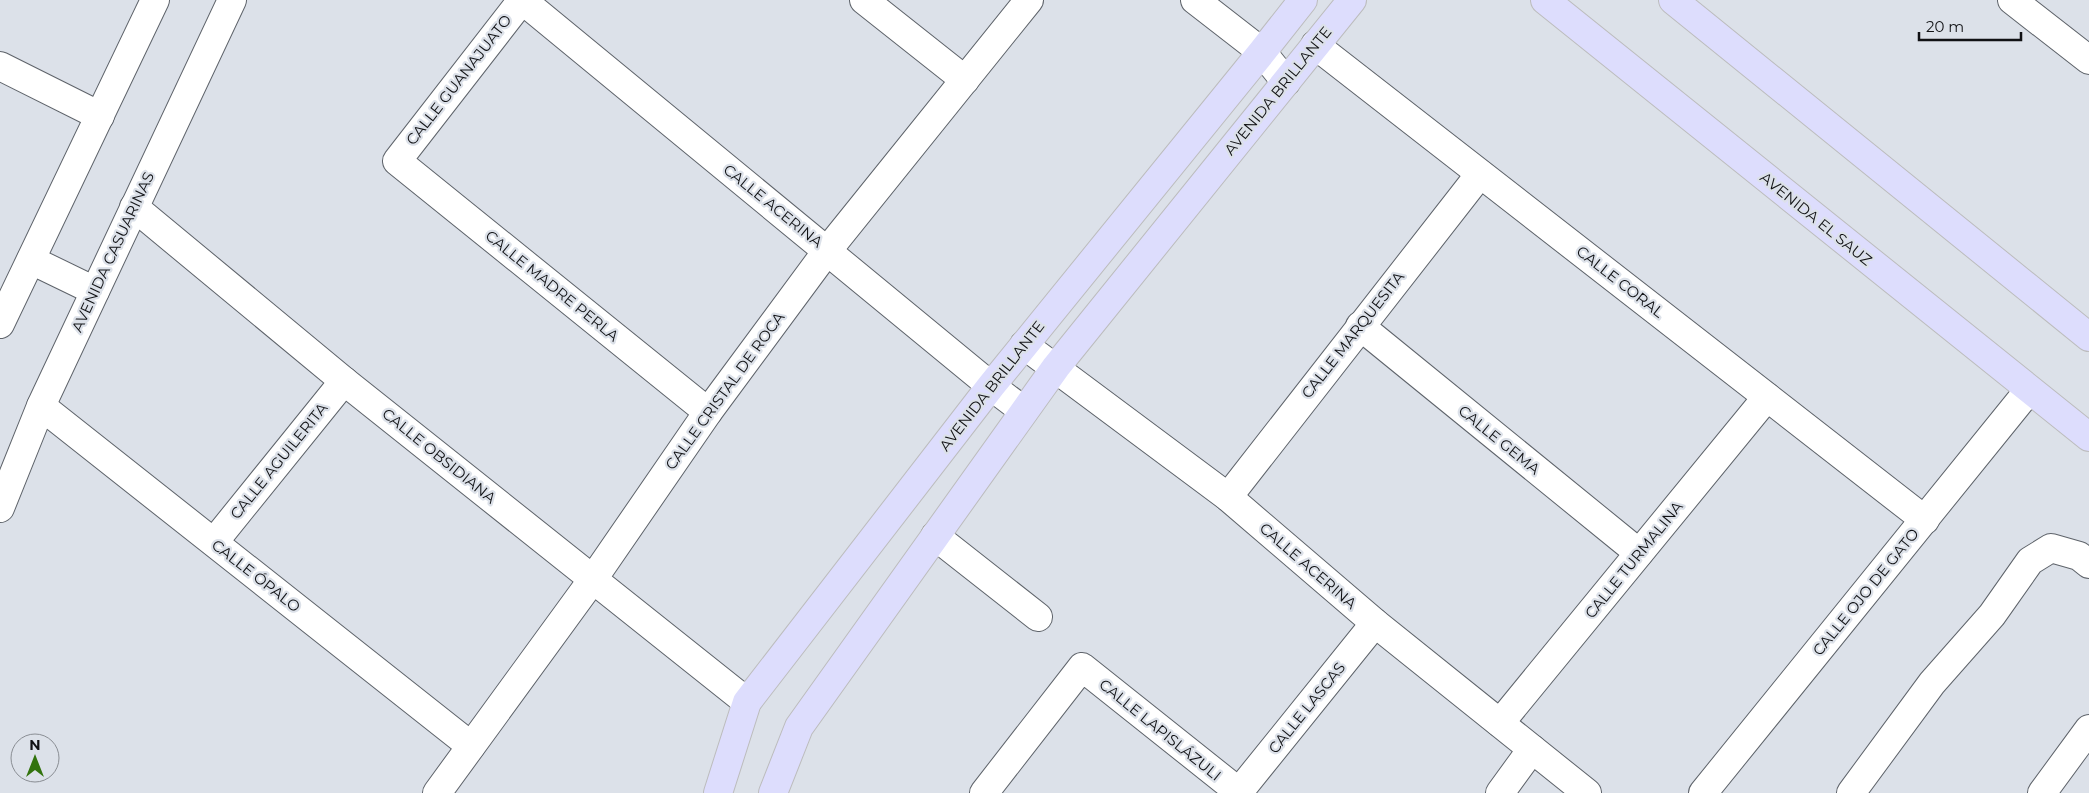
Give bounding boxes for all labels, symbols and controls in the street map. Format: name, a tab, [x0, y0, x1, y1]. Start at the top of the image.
scale bar	[1919, 10, 2022, 42]
street label: CALLE GUANAJUATO	[402, 11, 515, 149]
text: 20 m	[1926, 17, 1964, 36]
street label: AVENIDA BRILLANTE	[1220, 22, 1335, 159]
street label: CALLE ACERINA	[720, 160, 827, 252]
street label: AVENIDA EL SAUZ	[1757, 168, 1876, 270]
street label: AVENIDA CASUARINAS	[67, 169, 158, 335]
street label: CALLE MADRE PERLA	[482, 226, 623, 345]
street label: CALLE CORAL	[1573, 242, 1668, 322]
street label: CALLE MARQUESITA	[1297, 267, 1408, 402]
street label: CALLE CRISTAL DE ROCA	[661, 308, 788, 473]
street label: AVENIDA BRILLANTE	[935, 317, 1048, 455]
street label: CALLE AGUILERITA	[226, 398, 332, 523]
street label: CALLE GEMA	[1455, 401, 1544, 478]
street label: CALLE OBSIDIANA	[379, 404, 500, 508]
street label: CALLE TURMALINA	[1581, 497, 1687, 622]
street label: CALLE ACERINA	[1256, 518, 1361, 613]
street label: CALLE OJO DE GATO	[1808, 524, 1923, 659]
street label: CALLE ÓPALO	[208, 535, 304, 616]
street label: CALLE LASCAS	[1264, 658, 1349, 757]
street label: CALLE LAPISLÁZULI	[1096, 675, 1225, 785]
north arrow	[10, 733, 60, 783]
text: N	[29, 736, 41, 754]

